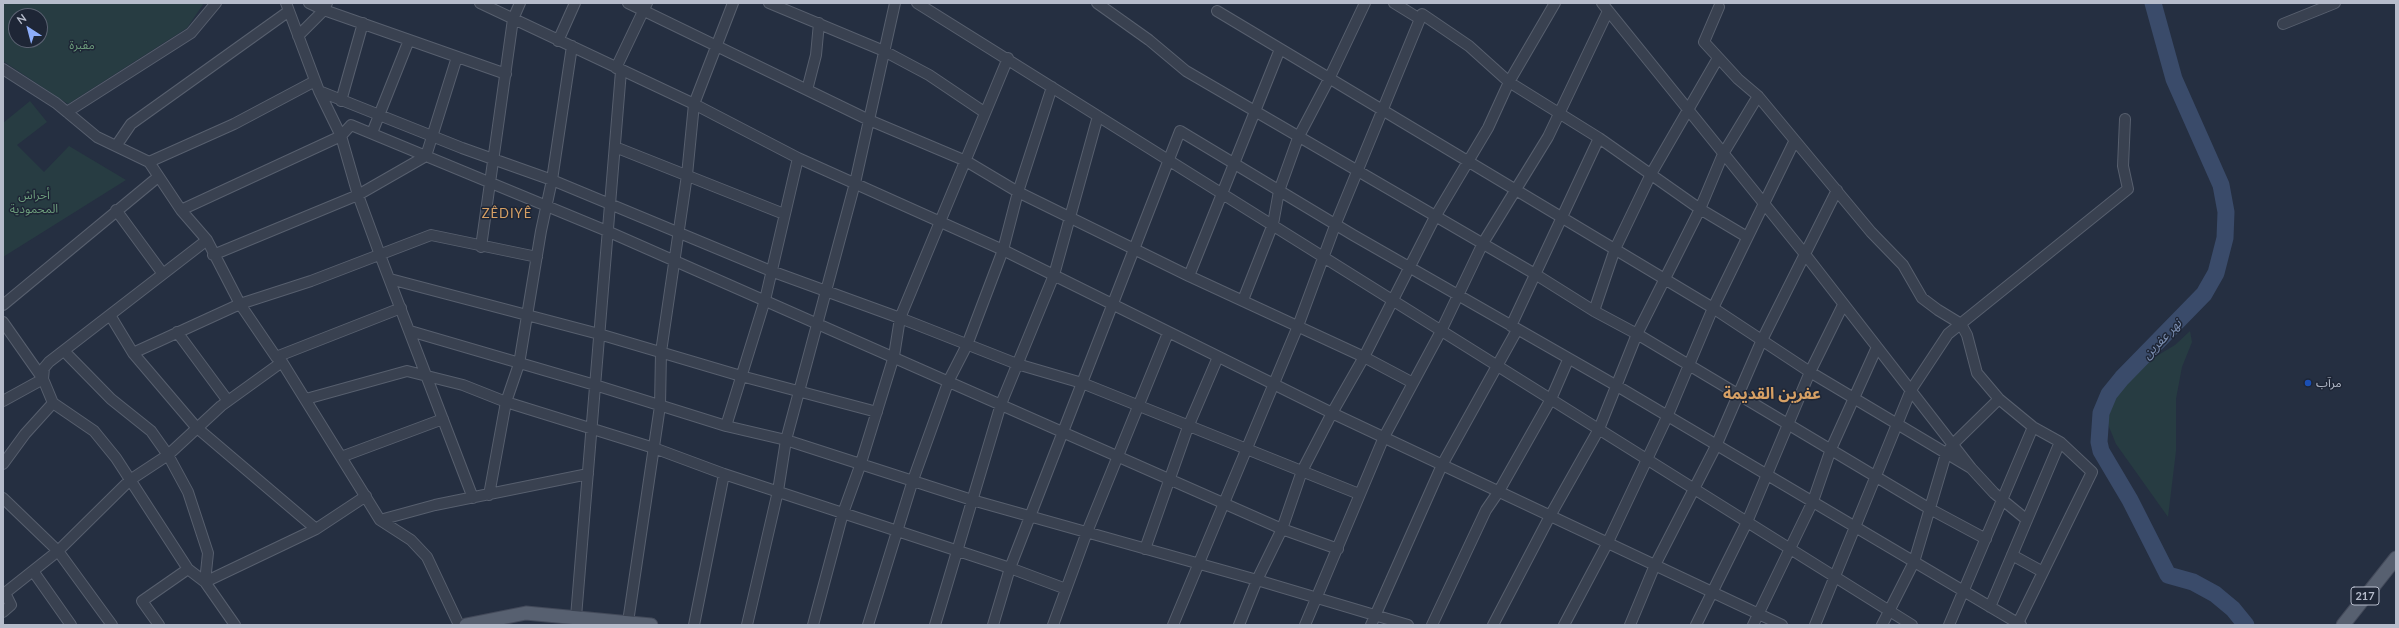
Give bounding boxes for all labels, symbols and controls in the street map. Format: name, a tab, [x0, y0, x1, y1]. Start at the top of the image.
north arrow	[8, 8, 48, 48]
text: N	[14, 11, 28, 26]
park label: مقبرة	[69, 38, 95, 52]
park label: أحراش المحمودية	[10, 188, 58, 216]
district label: ZÊDIYÊ	[482, 206, 532, 222]
water label: نهر عفرين	[2139, 316, 2185, 362]
place label: مرآب	[2316, 376, 2341, 390]
marker: مرآب	[2303, 378, 2313, 388]
district label: عفرين القديمة	[1723, 384, 1821, 404]
road number: 217	[2351, 587, 2379, 605]

